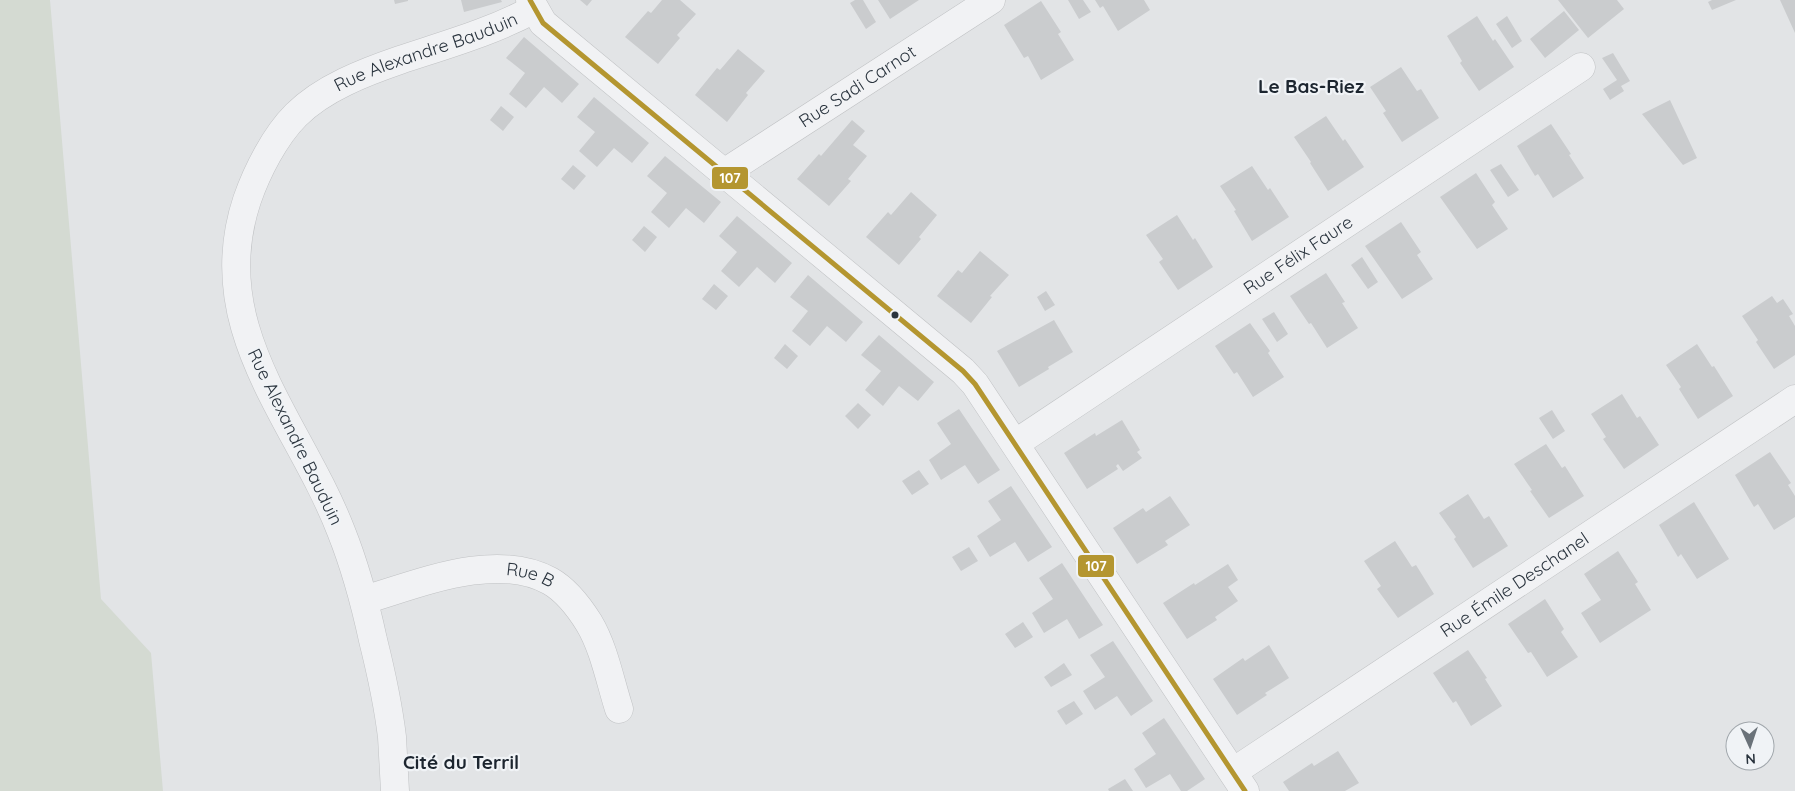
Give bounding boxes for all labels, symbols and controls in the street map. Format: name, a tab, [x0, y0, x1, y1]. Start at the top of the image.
street label: Rue Alexandre Bauduin	[330, 7, 521, 97]
street label: Rue Sadi Carnot	[794, 40, 920, 132]
district label: Le Bas-Riez	[1258, 74, 1364, 98]
line badge: 107	[711, 166, 749, 190]
text: 107	[719, 169, 741, 187]
street label: Rue Félix Faure	[1239, 210, 1357, 299]
unlabelled marker	[890, 310, 900, 320]
street label: Rue Alexandre Bauduin	[243, 345, 348, 529]
street label: Rue Émile Deschanel	[1436, 527, 1593, 642]
line badge: 107	[1077, 554, 1115, 578]
street label: Rue B	[505, 557, 559, 592]
text: 107	[1085, 557, 1107, 575]
north arrow	[1725, 721, 1775, 771]
district label: Cité du Terril	[403, 750, 519, 774]
text: N	[1745, 750, 1756, 768]

